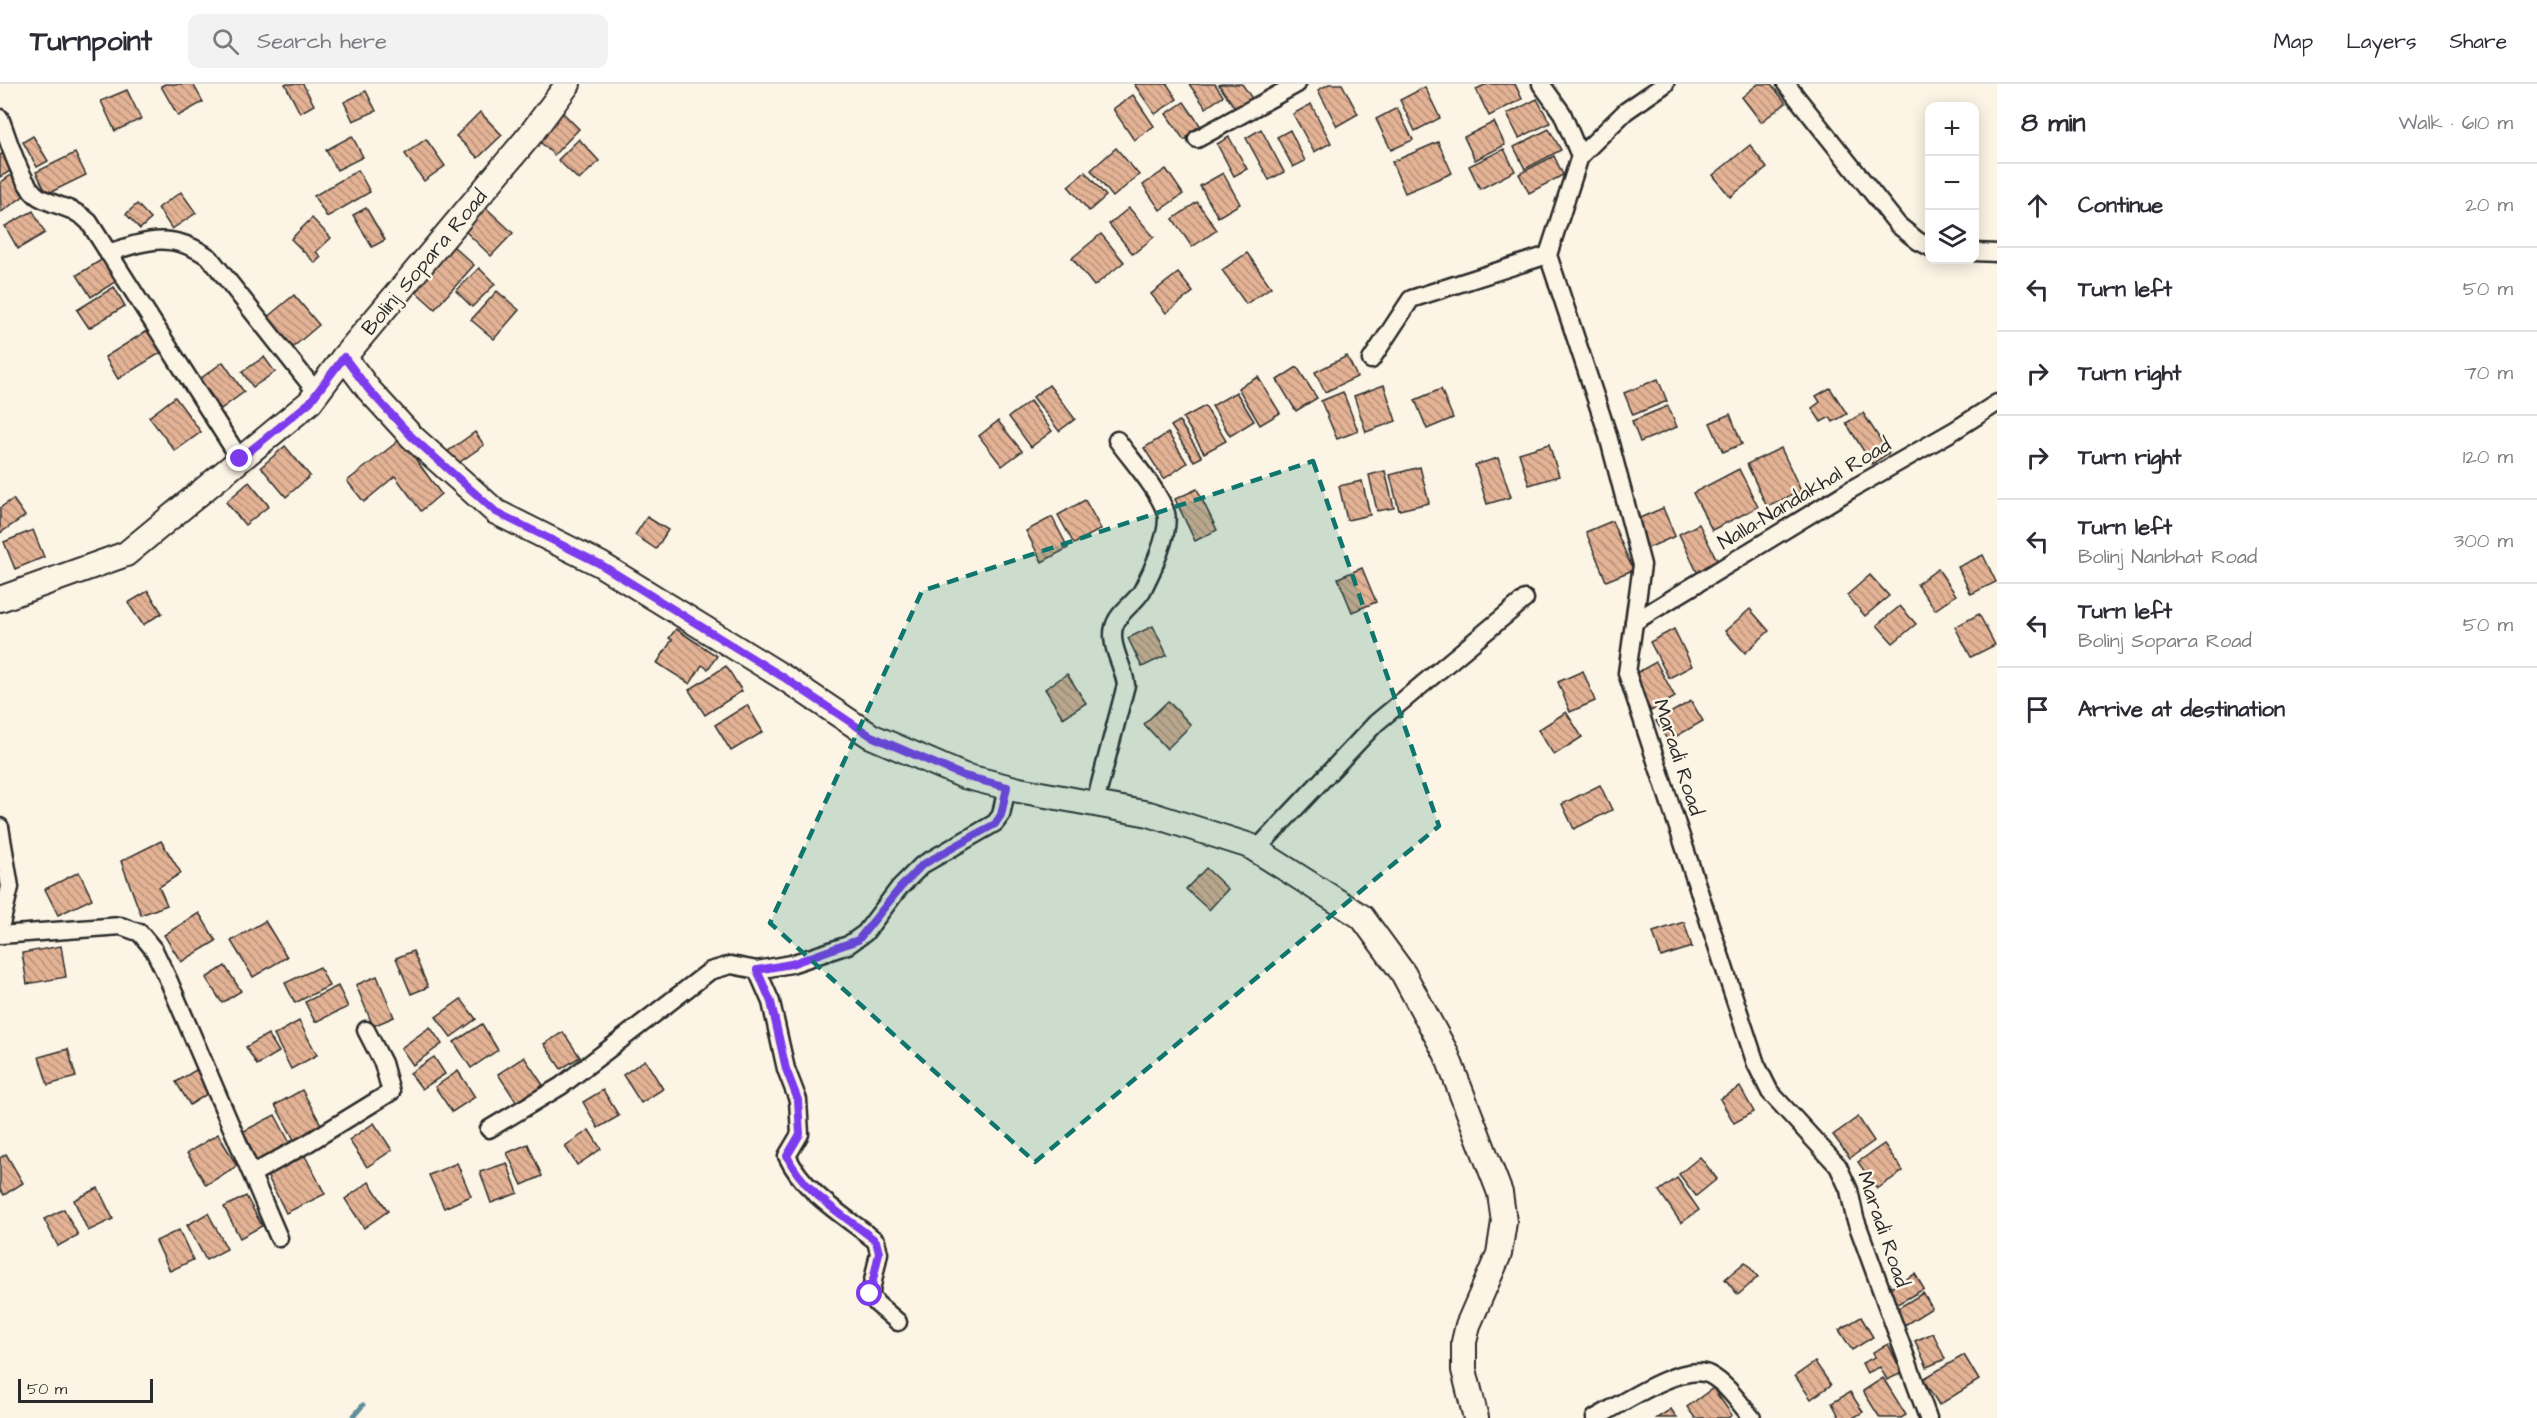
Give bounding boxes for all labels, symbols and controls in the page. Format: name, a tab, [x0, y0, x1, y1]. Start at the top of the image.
search box	[188, 14, 608, 68]
text: Turnpoint	[30, 22, 152, 61]
icon: search	[209, 25, 242, 58]
text: Search here	[257, 26, 387, 57]
text: Map	[2273, 27, 2313, 56]
text: Layers	[2346, 27, 2416, 56]
text: Share	[2449, 27, 2507, 56]
map controls	[1925, 102, 1979, 264]
button: +	[1925, 102, 1979, 156]
text: 8 min	[2021, 105, 2085, 141]
text: Walk · 610 m	[2398, 109, 2513, 137]
button: −	[1925, 156, 1979, 210]
street label: Bolinj Sopara Road	[355, 183, 495, 342]
icon: ahead	[2021, 189, 2054, 222]
text: Continue	[2078, 190, 2163, 221]
text: 20 m	[2465, 191, 2513, 219]
button: layers	[1925, 210, 1979, 264]
icon: left	[2021, 273, 2054, 306]
text: Turn left	[2078, 274, 2172, 305]
text: 50 m	[2463, 275, 2513, 303]
icon: right	[2021, 357, 2054, 390]
text: Turn right	[2078, 358, 2181, 389]
text: 70 m	[2465, 359, 2513, 387]
street label: Nalla-Nandakhal Road	[1712, 430, 1897, 557]
icon: right	[2021, 441, 2054, 474]
text: Turn right	[2078, 442, 2181, 473]
text: 120 m	[2463, 443, 2513, 471]
route end	[226, 445, 252, 471]
text: Turn left	[2078, 512, 2172, 543]
icon: left	[2021, 525, 2054, 558]
text: 300 m	[2454, 527, 2513, 555]
text: Bolinj Nanbhat Road	[2078, 543, 2257, 571]
text: Turn left	[2078, 596, 2172, 627]
icon: left	[2021, 609, 2054, 642]
text: 50 m	[2463, 611, 2513, 639]
text: Bolinj Sopara Road	[2078, 627, 2252, 655]
icon: arrive	[2021, 693, 2054, 726]
text: Arrive at destination	[2078, 694, 2285, 725]
street label: Maradi Road	[1646, 695, 1711, 819]
street label: Maradi Road	[1850, 1167, 1917, 1291]
route start	[856, 1280, 882, 1306]
scale bar	[18, 1376, 153, 1404]
text: 50 m	[27, 1378, 67, 1400]

